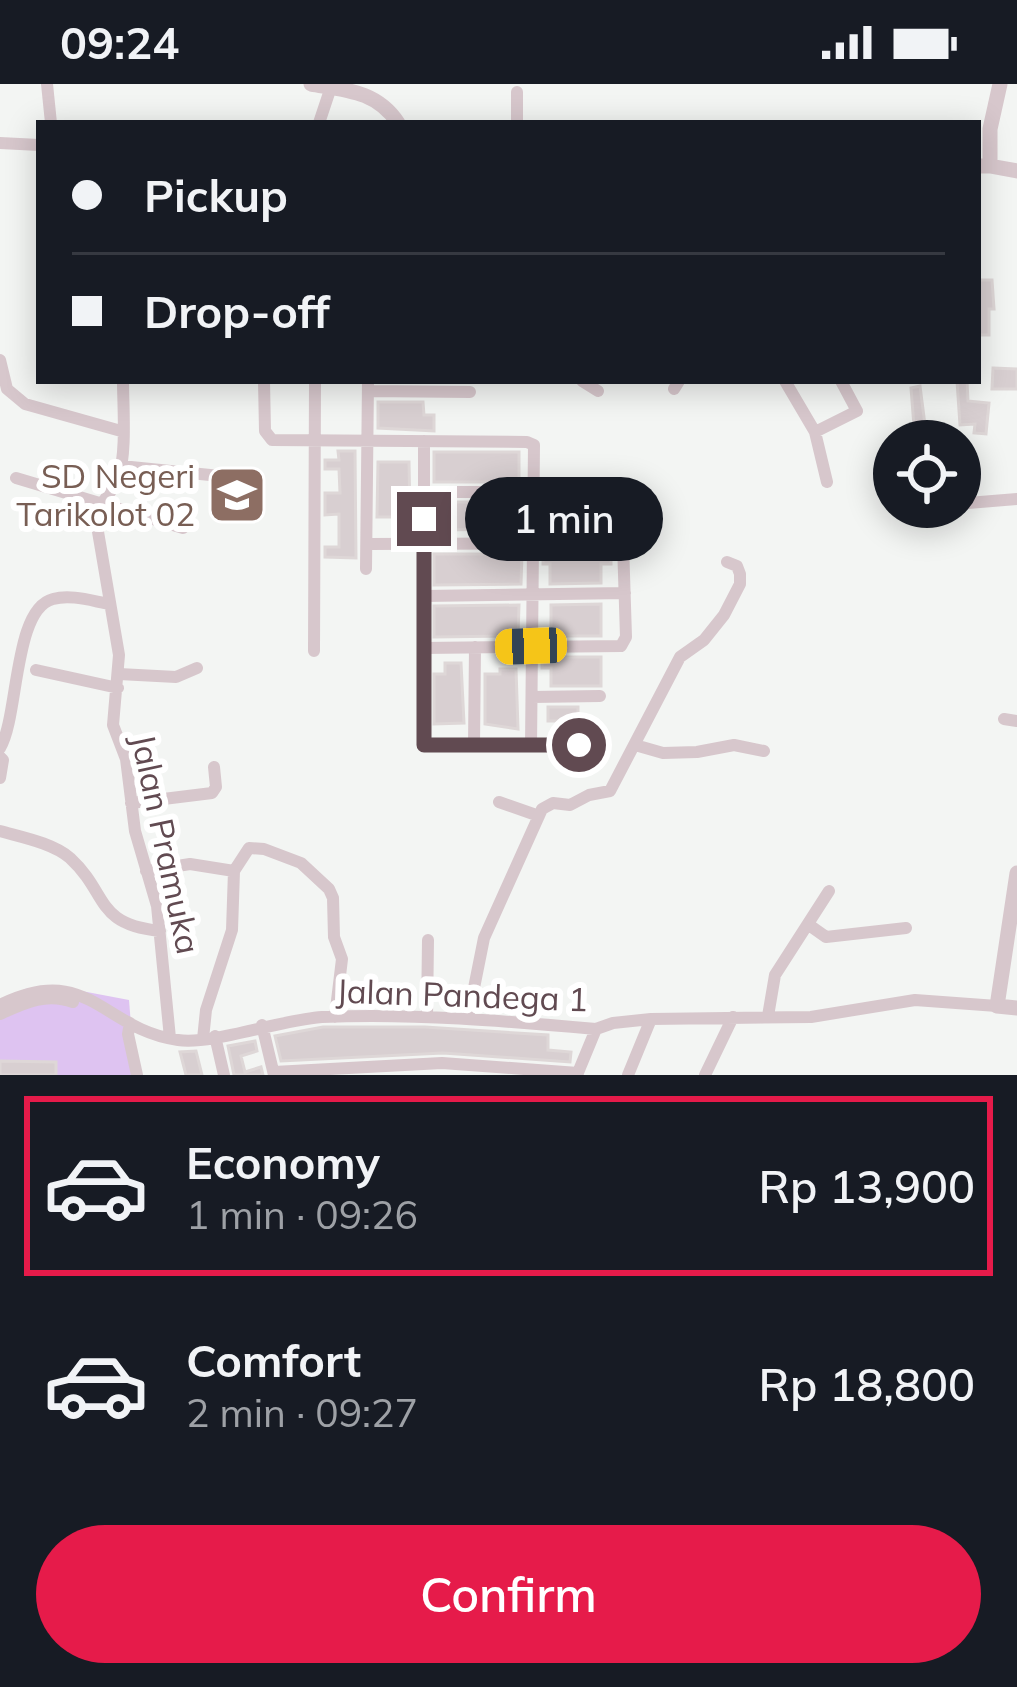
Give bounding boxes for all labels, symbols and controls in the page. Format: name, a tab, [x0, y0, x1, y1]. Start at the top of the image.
text: 09:24	[60, 14, 179, 70]
text: Pickup	[144, 167, 288, 223]
text: Drop-off	[144, 283, 330, 339]
map controls	[873, 420, 981, 528]
button: locate	[873, 420, 981, 528]
place label: SD Negeri Tarikolot 02	[16, 455, 195, 534]
school or university icon: SD Negeri Tarikolot 02	[206, 464, 268, 526]
callout: 1 min	[466, 477, 664, 561]
route end	[397, 492, 451, 546]
text: 1 min	[513, 494, 615, 543]
car	[494, 627, 568, 665]
route start	[552, 718, 606, 772]
street label: Jalan Pramuka	[123, 730, 210, 958]
street label: Jalan Pandega 1	[335, 970, 589, 1019]
icon: car	[42, 1132, 150, 1240]
text: Economy	[186, 1134, 380, 1190]
text: Rp 13,900	[759, 1158, 975, 1214]
text: 1 min · 09:26	[186, 1190, 418, 1239]
icon: car	[42, 1330, 150, 1438]
text: Comfort	[186, 1332, 361, 1388]
text: Rp 18,800	[759, 1356, 975, 1412]
text: 2 min · 09:27	[186, 1388, 418, 1437]
button: Confirm	[36, 1525, 981, 1663]

